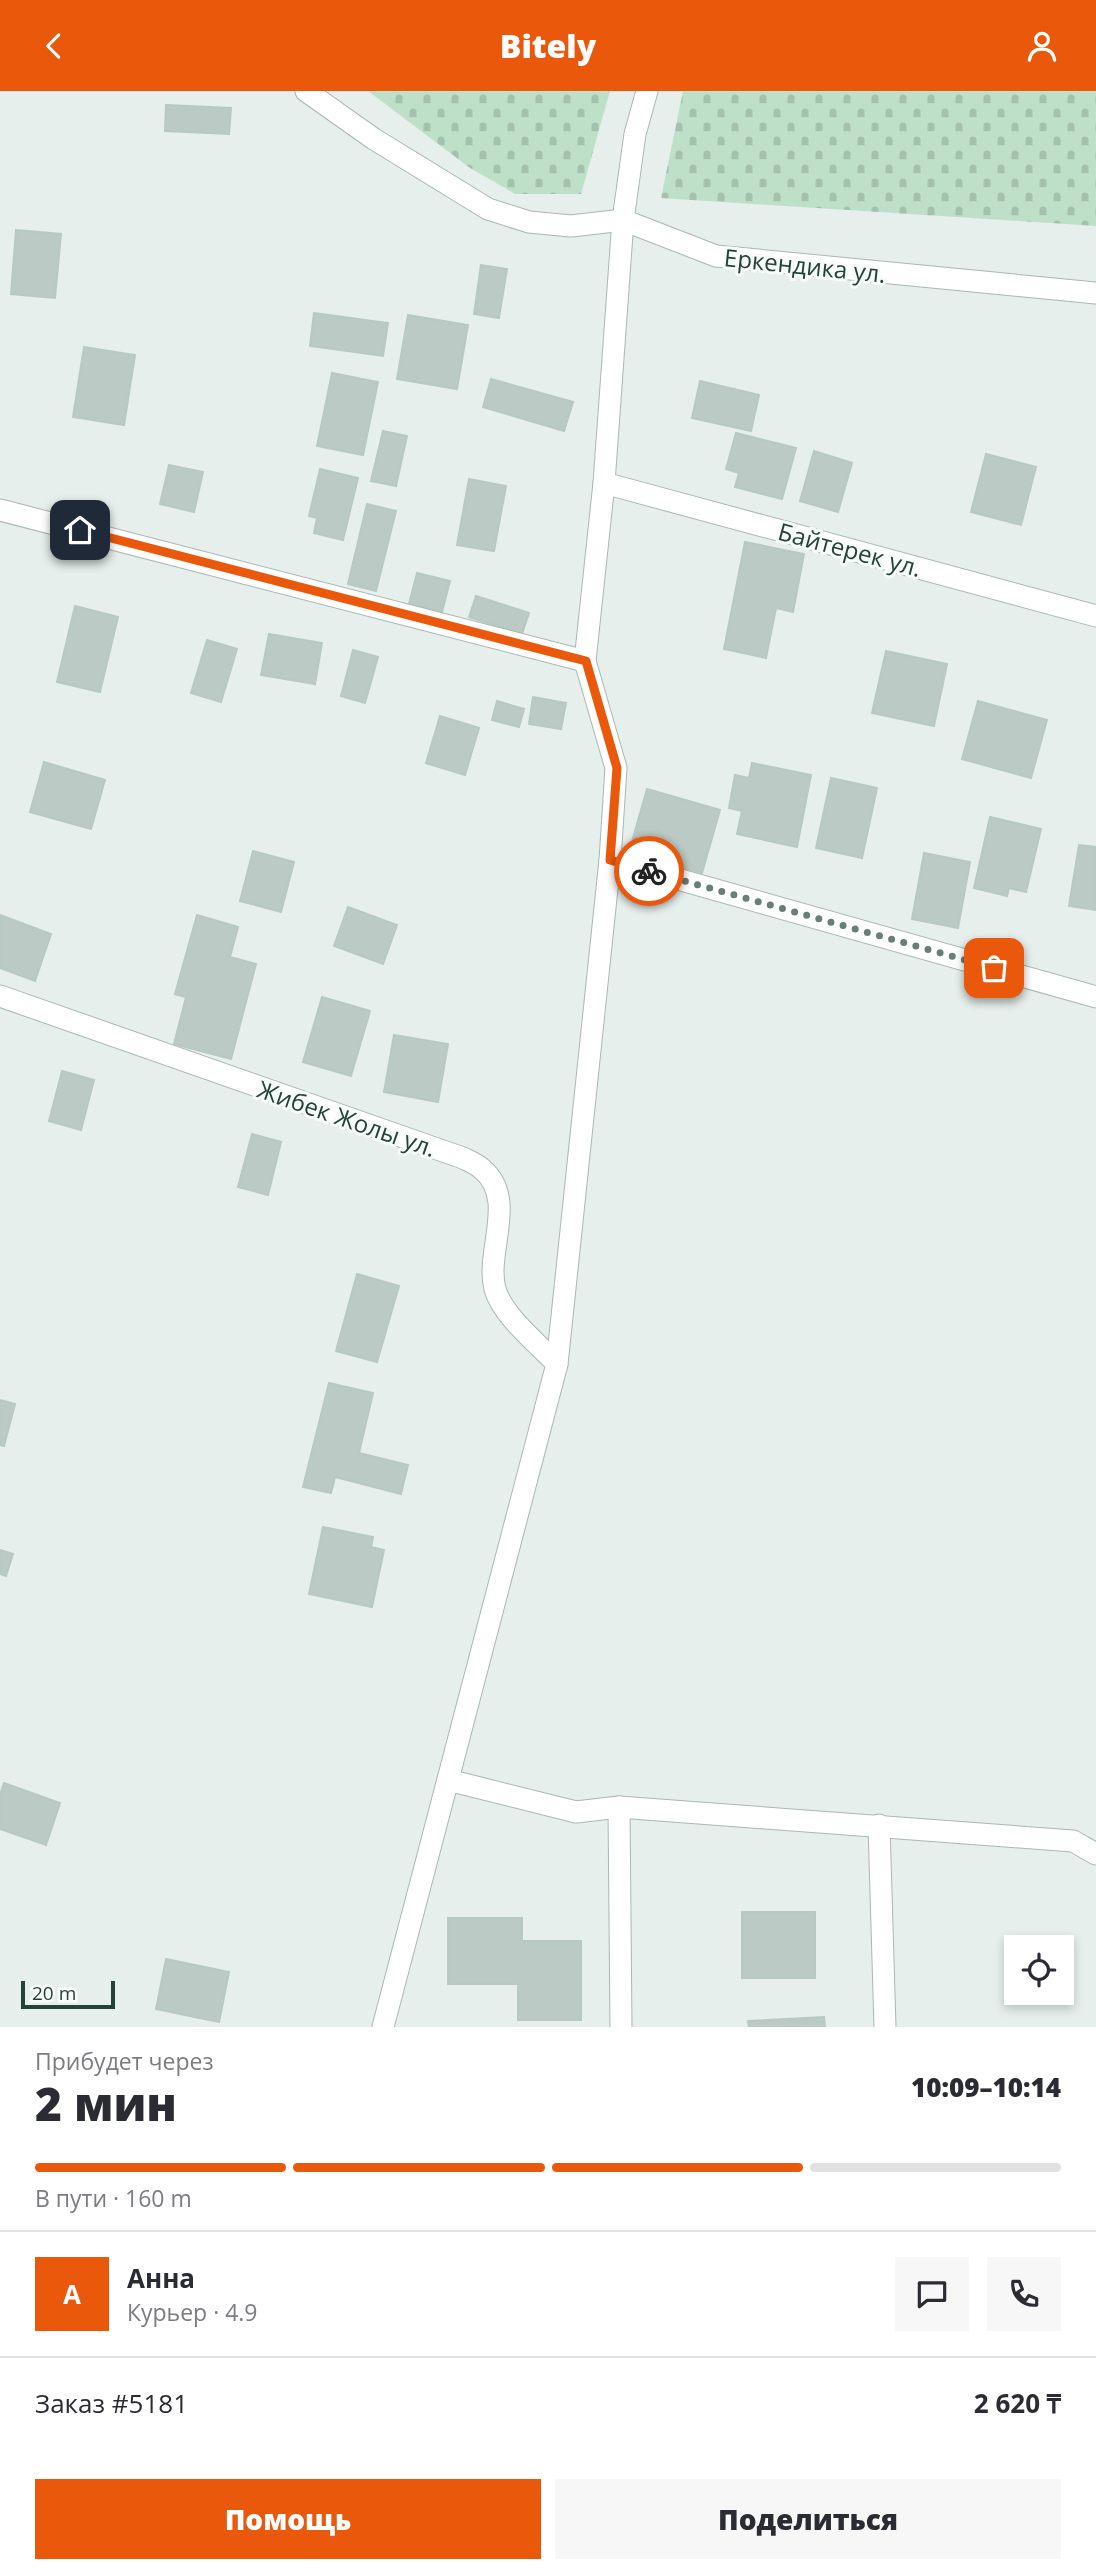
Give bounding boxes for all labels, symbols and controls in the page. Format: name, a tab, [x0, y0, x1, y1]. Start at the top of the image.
text: Bitely	[500, 24, 596, 67]
icon: back	[35, 27, 73, 65]
icon: person	[1023, 27, 1061, 65]
street label: Еркендика ул.	[723, 240, 887, 290]
pin	[50, 500, 110, 560]
icon: home	[61, 511, 99, 549]
street label: Байтерек ул.	[775, 514, 925, 584]
courier	[614, 836, 684, 906]
icon: bike	[630, 852, 668, 890]
pin	[964, 938, 1024, 998]
icon: bag	[975, 949, 1013, 987]
street label: Жибек Жолы ул.	[253, 1072, 441, 1164]
map controls	[1004, 1935, 1074, 2005]
button: locate	[1004, 1935, 1074, 2005]
scale bar	[21, 1978, 116, 2010]
text: 20 m	[32, 1980, 76, 2006]
text: Прибудет через	[35, 2045, 214, 2077]
text: 10:09–10:14	[911, 2069, 1061, 2105]
text: 2 мин	[35, 2072, 177, 2134]
text: В пути · 160 m	[35, 2182, 192, 2214]
button: chat	[895, 2257, 969, 2331]
button: phone	[987, 2257, 1061, 2331]
text: Анна	[127, 2260, 195, 2296]
text: А	[63, 2276, 81, 2312]
text: Курьер · 4.9	[127, 2296, 258, 2328]
text: Заказ #5181	[35, 2385, 188, 2421]
text: 2 620 ₸	[974, 2385, 1061, 2421]
button: Помощь	[35, 2479, 541, 2559]
button: Поделиться	[555, 2479, 1061, 2559]

